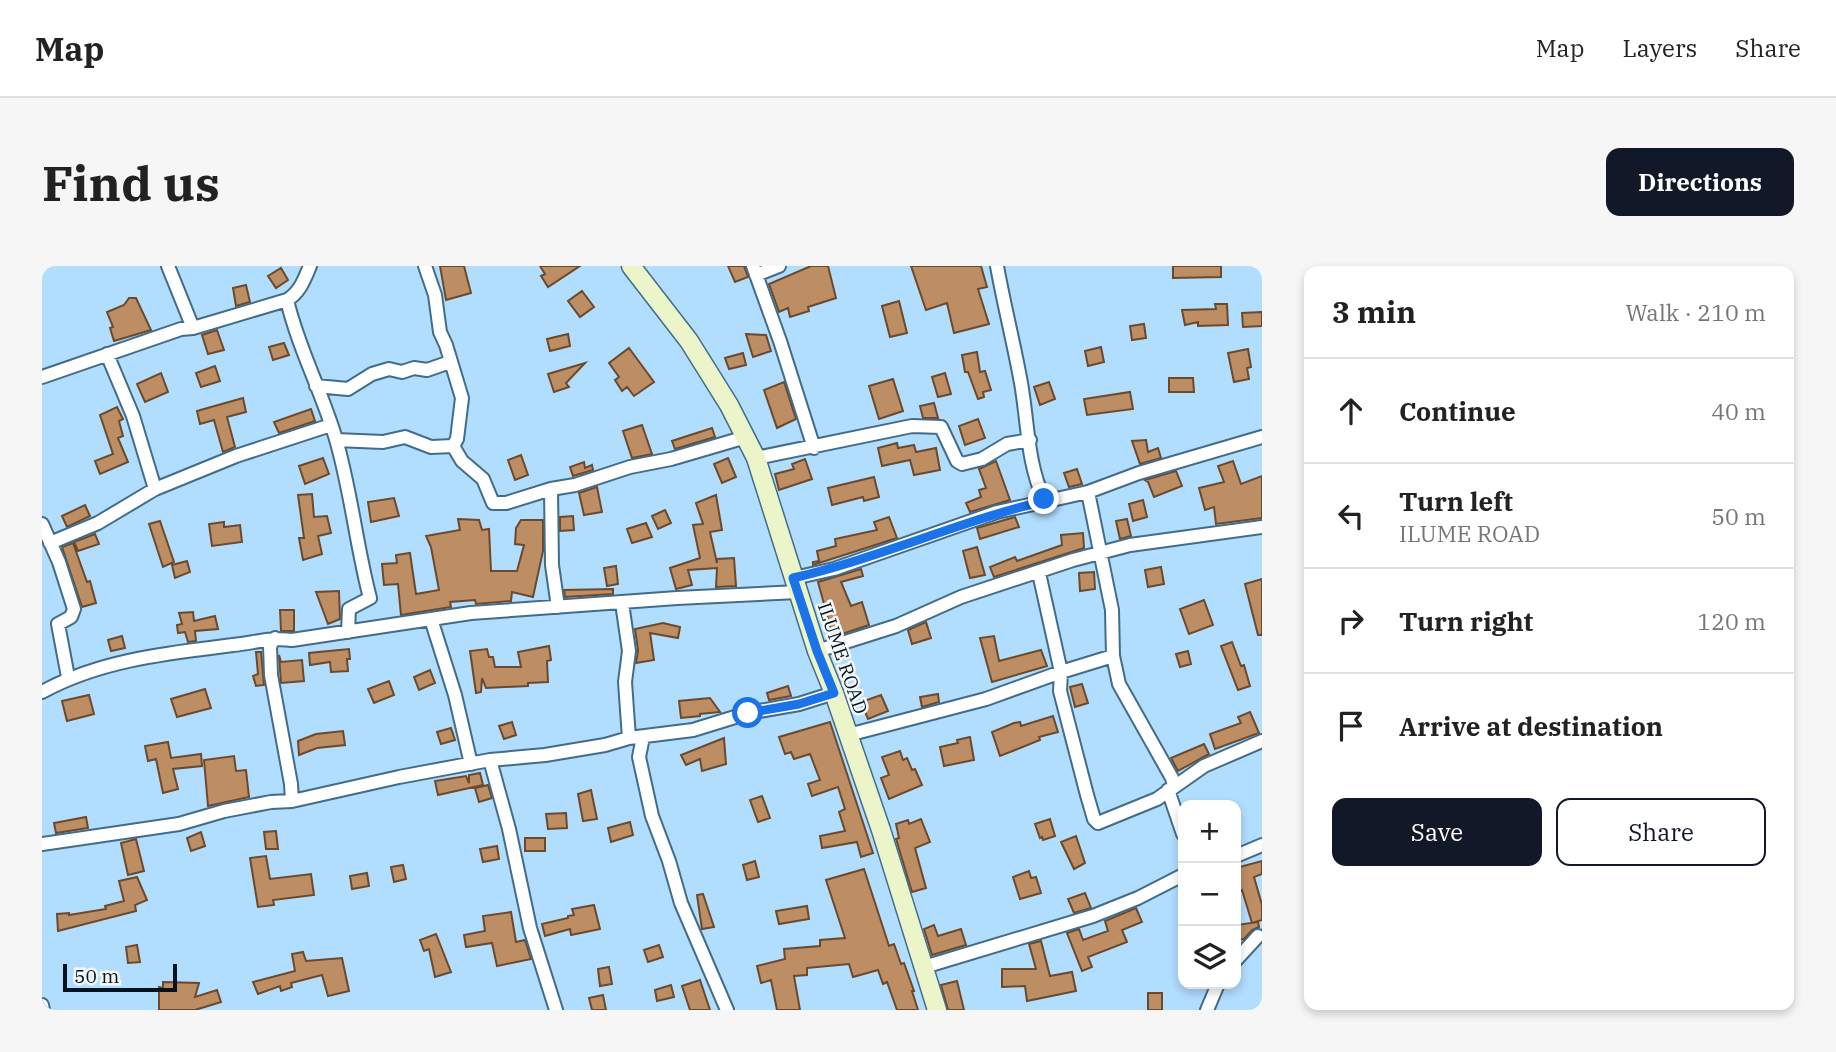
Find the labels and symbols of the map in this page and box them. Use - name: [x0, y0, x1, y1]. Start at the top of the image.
- route end: [1028, 483, 1059, 514]
- street label: ILUME ROAD: [813, 599, 873, 717]
- route start: [732, 697, 763, 728]
- scale bar: [63, 961, 177, 993]

